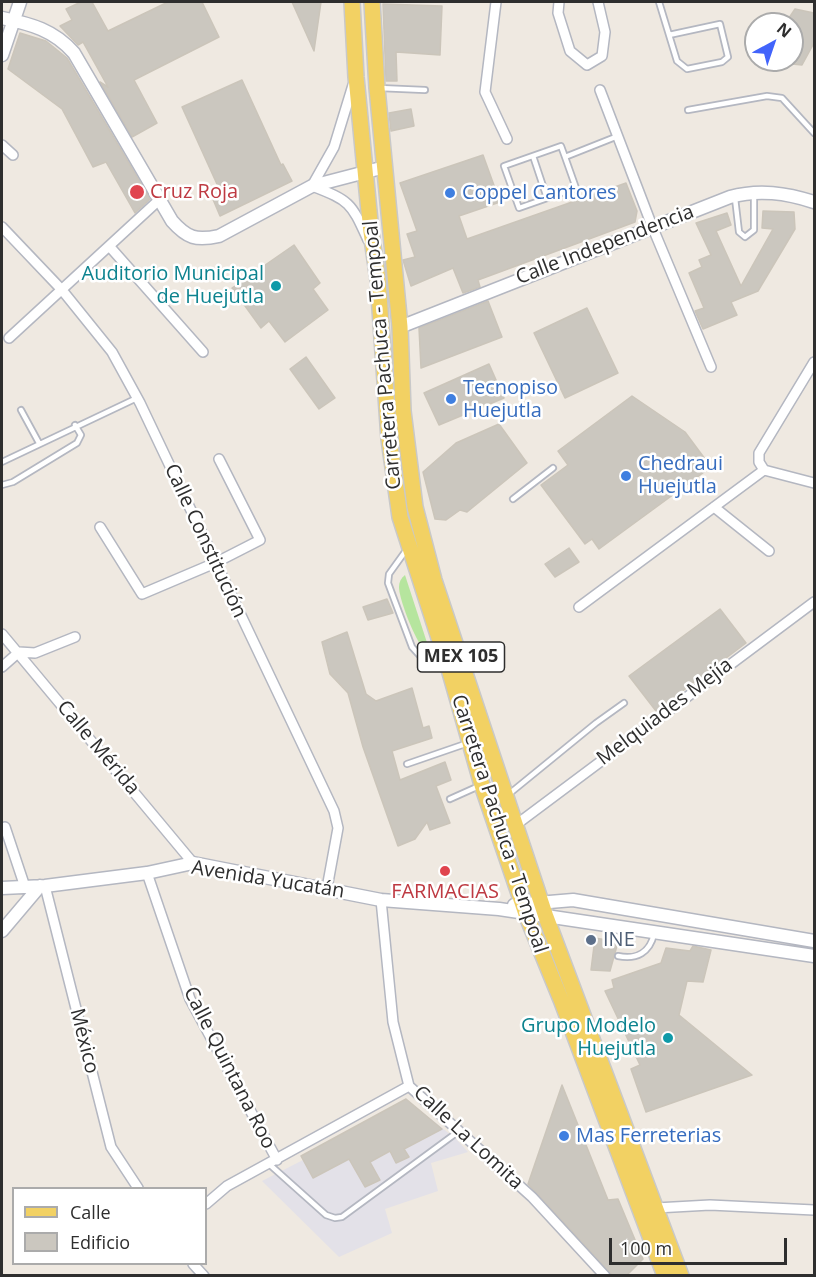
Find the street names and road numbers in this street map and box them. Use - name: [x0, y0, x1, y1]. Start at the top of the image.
- street label: Calle Independencia: [513, 200, 697, 290]
- street label: Carretera Pachuca - Tempoal: [359, 219, 407, 491]
- street label: Calle Constitución: [159, 460, 251, 622]
- road number: MEX 105: [418, 642, 504, 672]
- street label: Melquiades Mejía: [592, 653, 738, 771]
- street label: Carretera Pachuca - Tempoal: [446, 692, 552, 956]
- street label: Calle Mérida: [52, 696, 144, 800]
- street label: Avenida Yucatán: [190, 856, 346, 904]
- street label: Calle Quintana Roo: [178, 983, 280, 1153]
- street label: México: [64, 1006, 104, 1076]
- street label: Calle La Lomita: [408, 1081, 528, 1195]

